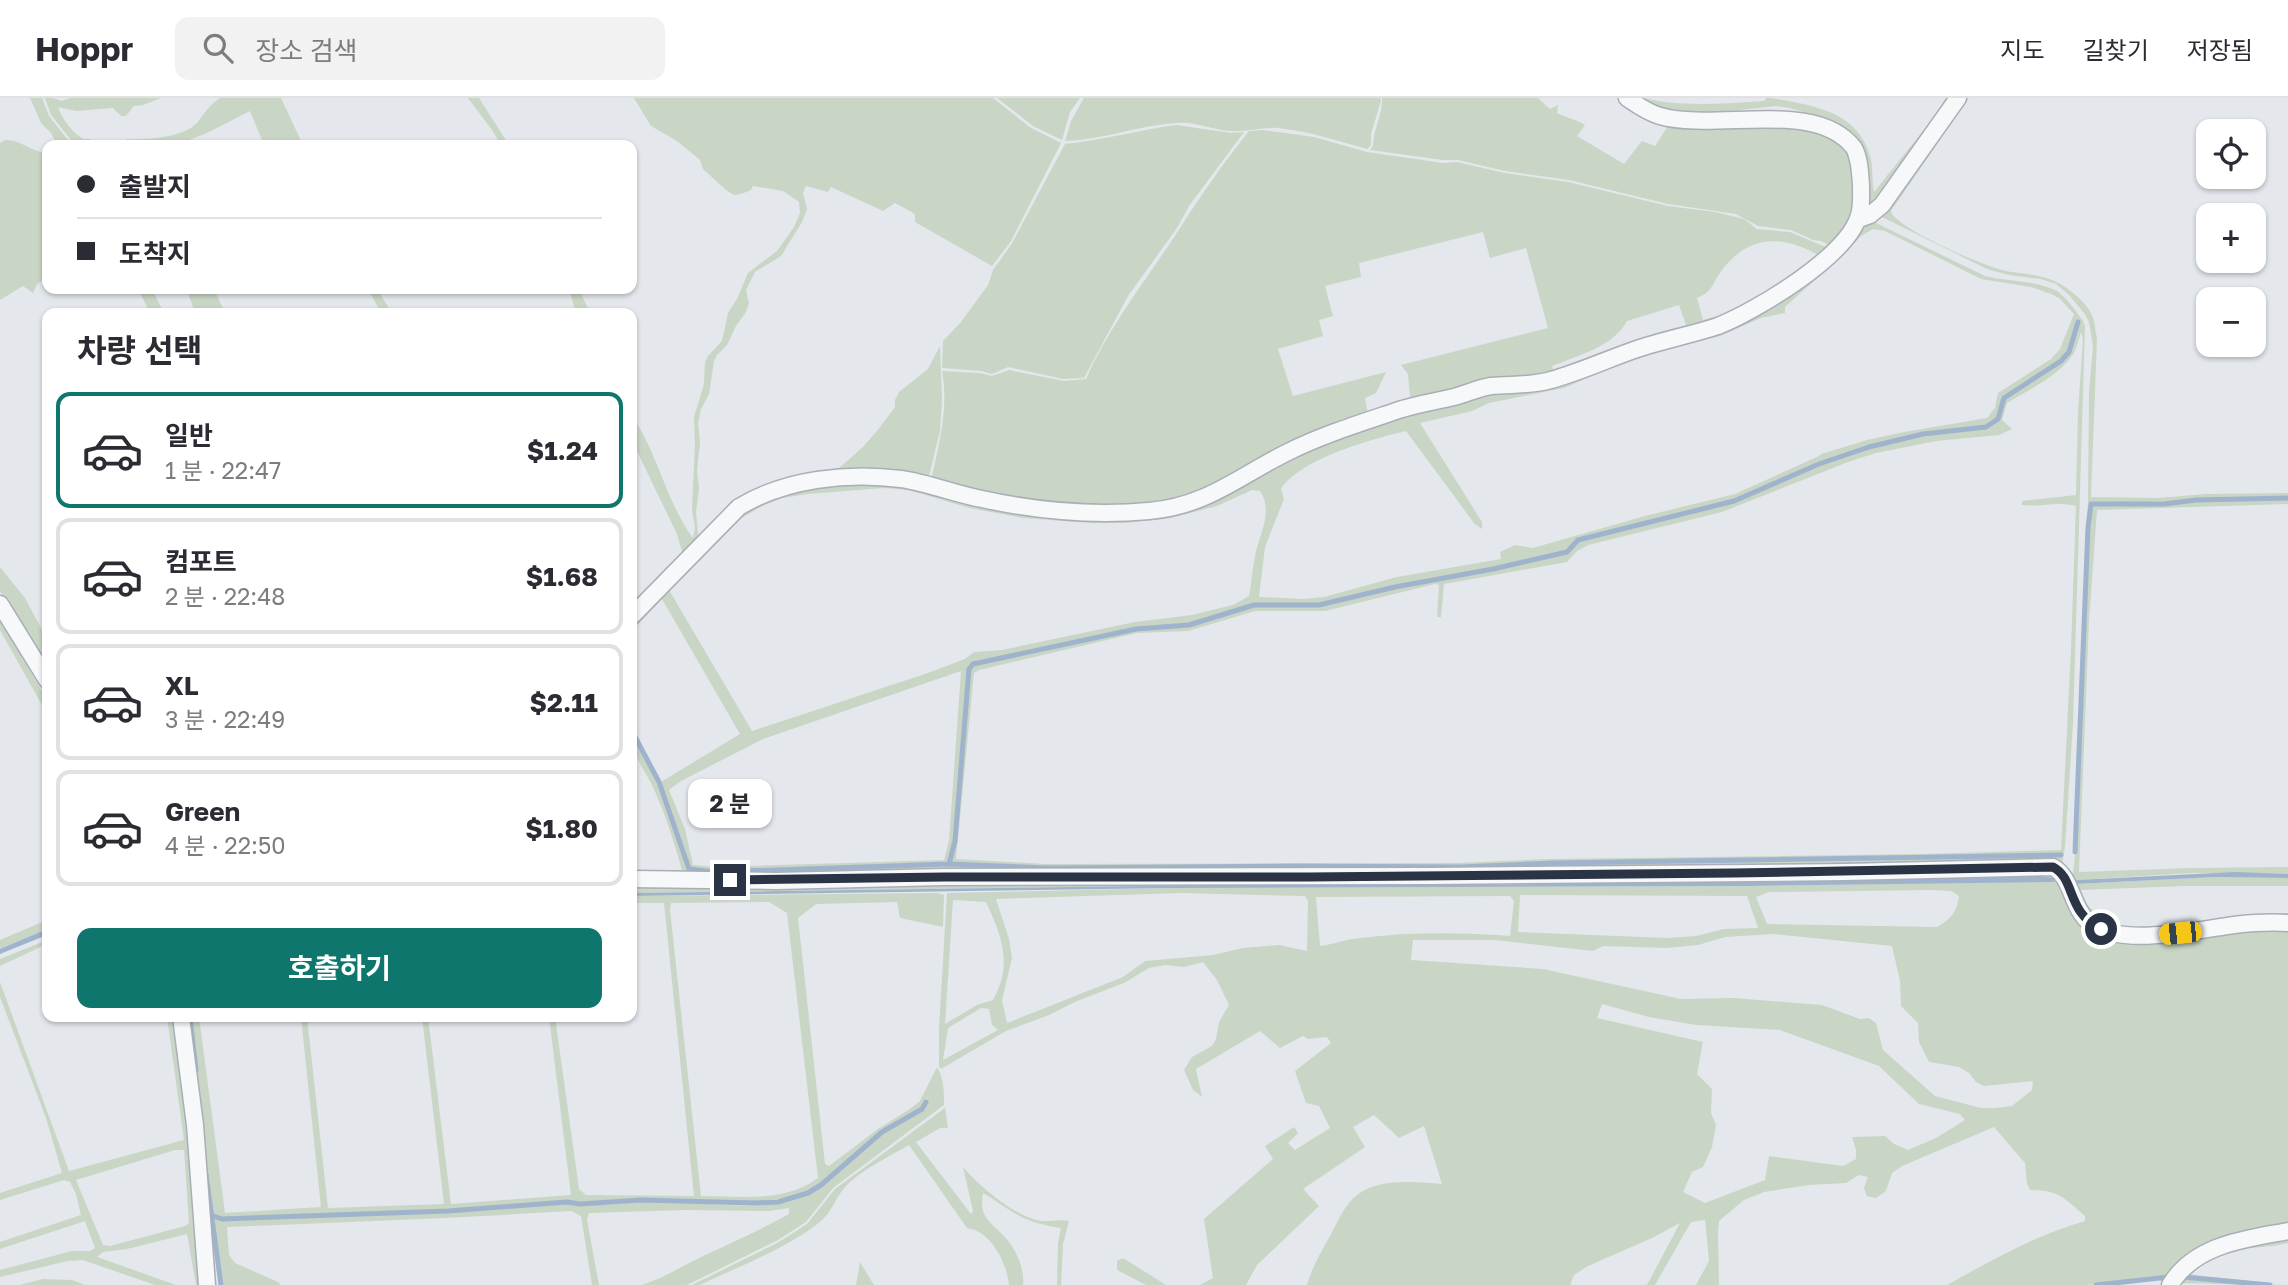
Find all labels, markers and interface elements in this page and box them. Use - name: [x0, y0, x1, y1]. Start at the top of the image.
- search box: [175, 17, 665, 80]
- text: Hoppr: [35, 29, 133, 68]
- icon: search: [199, 29, 237, 67]
- text: 장소 검색: [255, 35, 358, 66]
- text: 지도: [2000, 35, 2045, 64]
- text: 길찾기: [2083, 35, 2149, 64]
- text: 저장됨: [2187, 35, 2253, 64]
- map controls: [2196, 119, 2266, 357]
- button: locate: [2196, 119, 2266, 189]
- text: 출발지: [119, 171, 191, 202]
- button: +: [2196, 203, 2266, 273]
- text: 도착지: [119, 238, 191, 269]
- button: −: [2196, 287, 2266, 357]
- text: 차량 선택: [77, 331, 203, 369]
- icon: car: [81, 419, 144, 482]
- text: 일반: [165, 420, 213, 451]
- text: $1.24: [527, 435, 598, 466]
- text: 1 분 · 22:47: [165, 456, 281, 484]
- icon: car: [81, 545, 144, 608]
- text: 컴포트: [165, 546, 237, 577]
- text: $1.68: [526, 561, 598, 592]
- text: 2 분 · 22:48: [165, 582, 285, 610]
- text: XL: [165, 670, 199, 701]
- icon: car: [81, 671, 144, 734]
- text: $2.11: [530, 687, 598, 718]
- text: 3 분 · 22:49: [165, 705, 285, 733]
- callout: 2 분: [688, 778, 772, 828]
- text: 2 분: [710, 789, 750, 817]
- text: Green: [165, 796, 240, 827]
- icon: car: [81, 797, 144, 860]
- text: $1.80: [525, 813, 598, 844]
- text: 4 분 · 22:50: [165, 831, 286, 859]
- route end: [714, 864, 746, 896]
- route start: [2085, 913, 2117, 945]
- car: [2159, 920, 2202, 946]
- button: 호출하기: [77, 928, 602, 1008]

